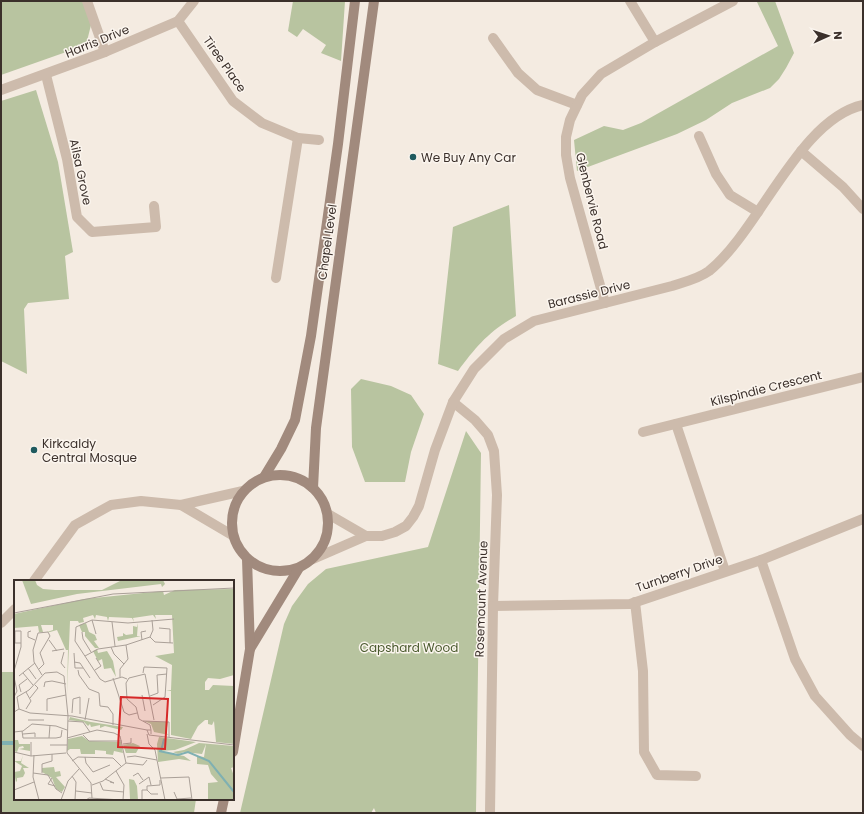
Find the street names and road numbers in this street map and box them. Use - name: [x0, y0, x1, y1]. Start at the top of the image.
- street label: Harris Drive: [62, 20, 132, 62]
- street label: Tiree Place: [199, 33, 251, 95]
- street label: Ailsa Grove: [66, 137, 96, 207]
- street label: Glenbervie Road: [572, 151, 612, 251]
- street label: Chapel Level: [313, 203, 341, 281]
- street label: Barassie Drive: [546, 276, 632, 312]
- street label: Kilspindie Crescent: [709, 366, 823, 410]
- street label: Rosemount Avenue: [470, 540, 492, 658]
- street label: Turnberry Drive: [633, 550, 725, 596]

